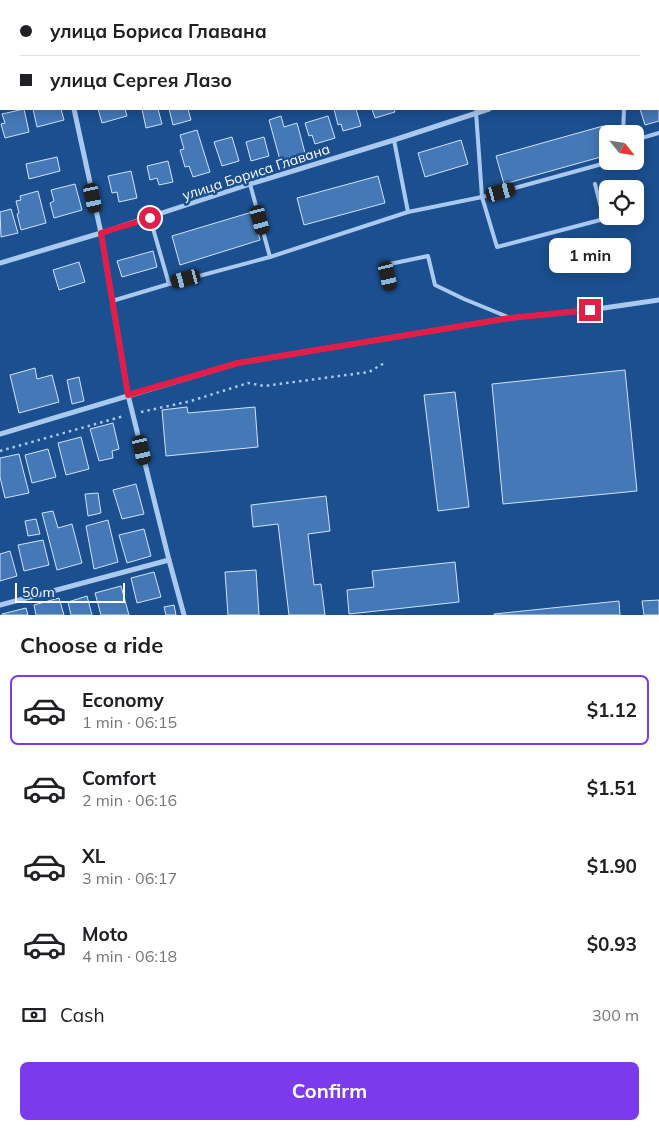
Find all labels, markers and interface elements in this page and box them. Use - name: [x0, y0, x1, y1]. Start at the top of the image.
- text: улица Бориса Главана: [50, 19, 267, 43]
- text: улица Сергея Лазо: [50, 68, 232, 92]
- north arrow: [599, 125, 644, 170]
- map controls: [599, 125, 644, 225]
- street label: улица Бориса Главана: [180, 140, 332, 204]
- button: locate: [599, 180, 644, 225]
- car: [484, 181, 517, 203]
- car: [82, 182, 103, 214]
- car: [248, 204, 271, 236]
- route start: [139, 207, 161, 229]
- callout: 1 min: [549, 238, 631, 272]
- text: 1 min: [569, 245, 611, 265]
- car: [377, 260, 398, 292]
- car: [169, 268, 202, 290]
- route end: [579, 299, 601, 321]
- car: [131, 434, 152, 466]
- scale bar: [15, 580, 125, 603]
- text: 50 m: [22, 583, 55, 601]
- text: Choose a ride: [20, 631, 163, 659]
- icon: car: [22, 688, 67, 733]
- text: Economy: [82, 688, 164, 712]
- text: $1.12: [587, 698, 637, 722]
- text: 1 min · 06:15: [82, 712, 177, 732]
- icon: car: [22, 766, 67, 811]
- text: Comfort: [82, 766, 156, 790]
- text: $1.51: [587, 776, 637, 800]
- text: 2 min · 06:16: [82, 790, 177, 810]
- icon: car: [22, 844, 67, 889]
- text: XL: [82, 844, 105, 868]
- text: $1.90: [587, 854, 637, 878]
- text: 3 min · 06:17: [82, 868, 177, 888]
- icon: car: [22, 922, 67, 967]
- text: Moto: [82, 922, 128, 946]
- text: $0.93: [587, 932, 637, 956]
- text: 4 min · 06:18: [82, 946, 177, 966]
- icon: cash: [20, 1001, 48, 1029]
- text: Cash: [60, 1003, 105, 1027]
- text: 300 m: [592, 1005, 639, 1025]
- button: Confirm: [20, 1062, 639, 1120]

